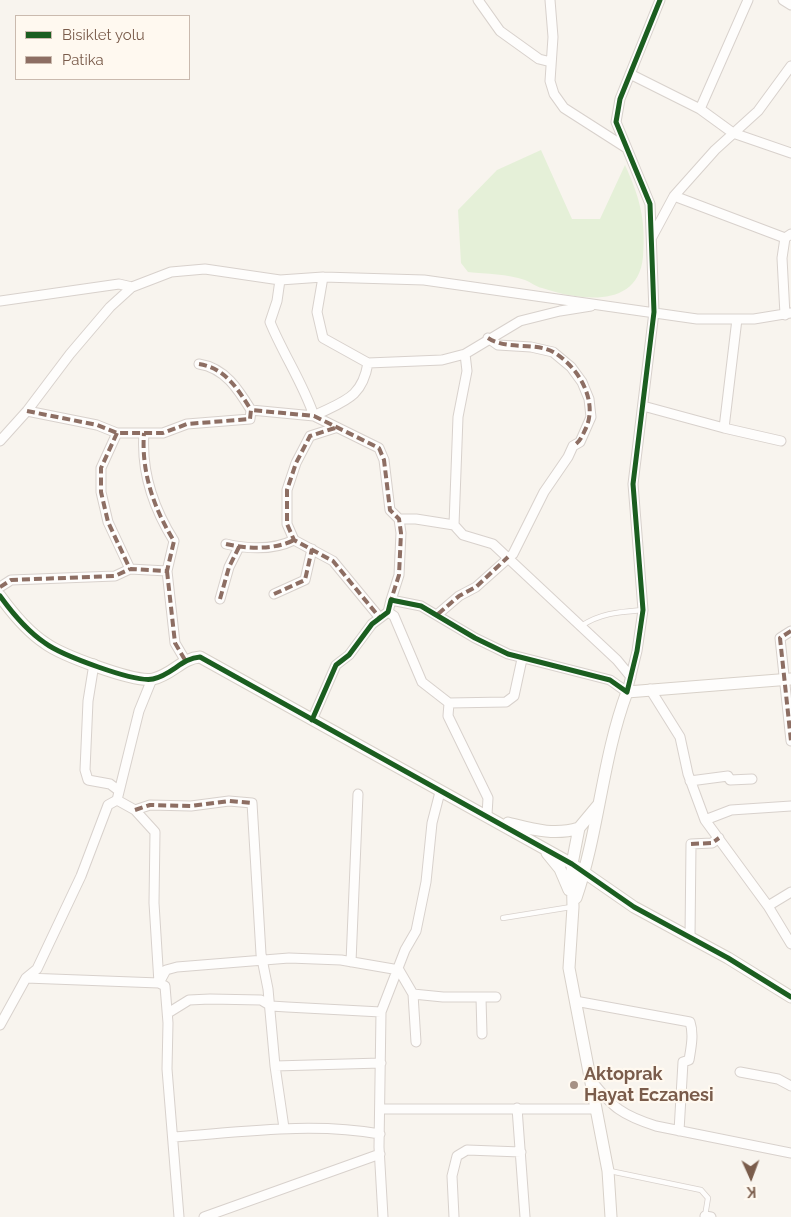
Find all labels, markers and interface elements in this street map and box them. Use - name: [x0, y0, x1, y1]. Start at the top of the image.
- legend: [15, 15, 190, 80]
- text: Bisiklet yolu: [62, 26, 145, 44]
- text: Patika: [62, 51, 104, 69]
- place label: Aktoprak Hayat Eczanesi: [584, 1064, 714, 1106]
- marker: Aktoprak Hayat Eczanesi: [568, 1079, 580, 1091]
- north arrow: [726, 1152, 776, 1202]
- text: K: [747, 1184, 756, 1200]

